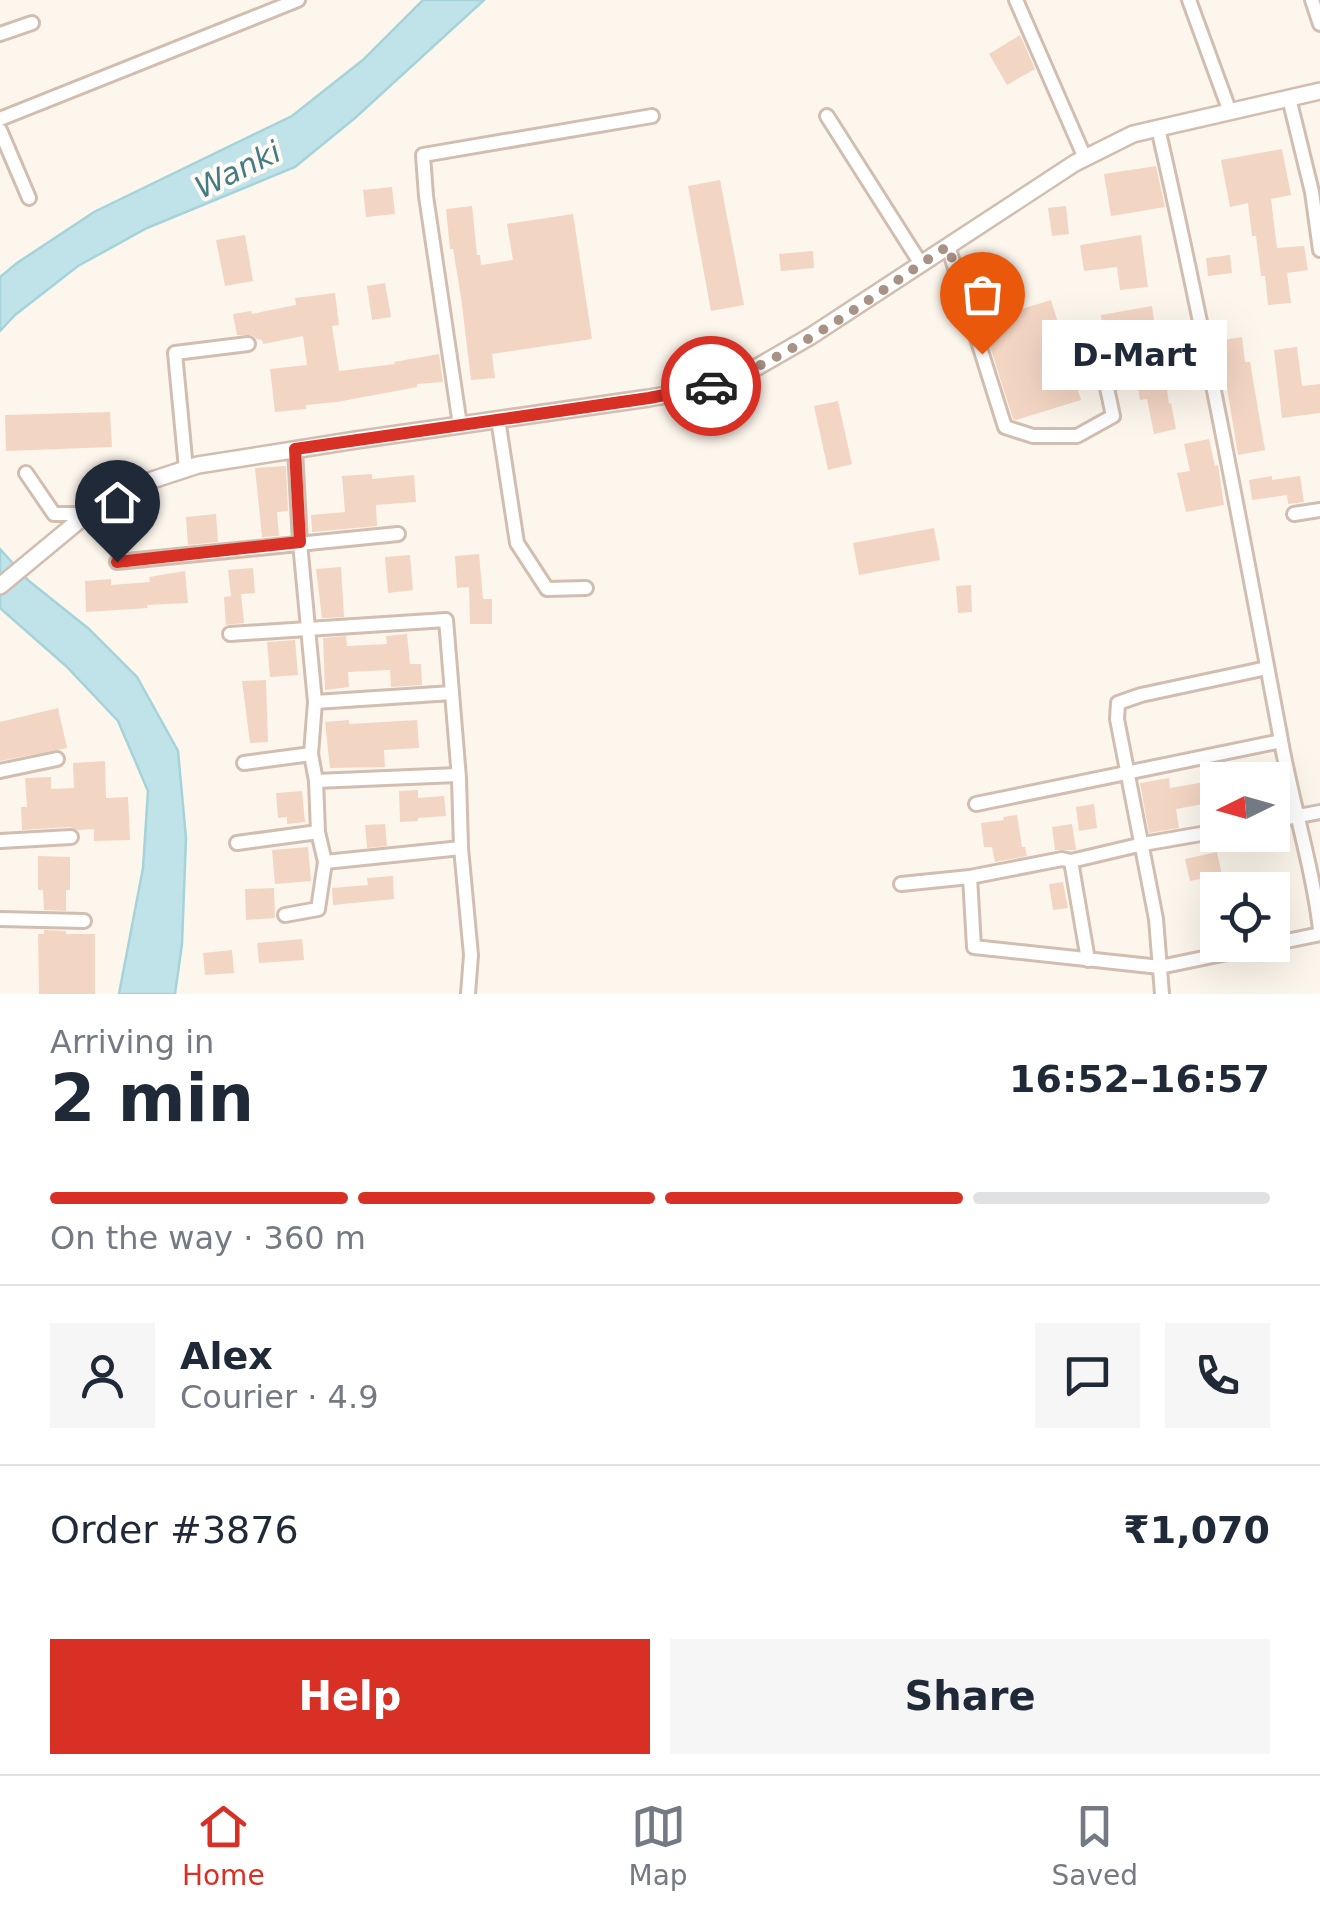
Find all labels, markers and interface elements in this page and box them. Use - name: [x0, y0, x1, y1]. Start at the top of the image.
- water label: Wanki: [189, 134, 287, 205]
- pin: [940, 252, 1025, 355]
- icon: bag: [955, 267, 1010, 322]
- callout: D-Mart: [1042, 319, 1227, 389]
- courier: [661, 336, 761, 436]
- text: D-Mart: [1072, 336, 1197, 374]
- icon: car: [684, 359, 739, 414]
- pin: [75, 460, 160, 563]
- icon: home: [90, 475, 145, 530]
- north arrow: [1200, 762, 1290, 852]
- map controls: [1200, 762, 1290, 962]
- button: locate: [1200, 872, 1290, 962]
- text: Arriving in: [50, 1023, 214, 1061]
- text: 16:52–16:57: [1009, 1057, 1270, 1101]
- text: 2 min: [50, 1061, 254, 1136]
- text: On the way · 360 m: [50, 1219, 366, 1257]
- button: person: [50, 1323, 155, 1428]
- button: chat: [1035, 1323, 1140, 1428]
- button: phone: [1165, 1323, 1270, 1428]
- text: Alex: [180, 1334, 273, 1378]
- text: Courier · 4.9: [180, 1378, 379, 1416]
- text: Order #3876: [50, 1508, 299, 1552]
- text: ₹1,070: [1123, 1508, 1270, 1552]
- button: Help: [50, 1639, 650, 1754]
- button: Share: [670, 1639, 1270, 1754]
- tab: Home: [182, 1799, 265, 1892]
- tab: Map: [629, 1799, 688, 1892]
- tab: Saved: [1052, 1799, 1138, 1892]

